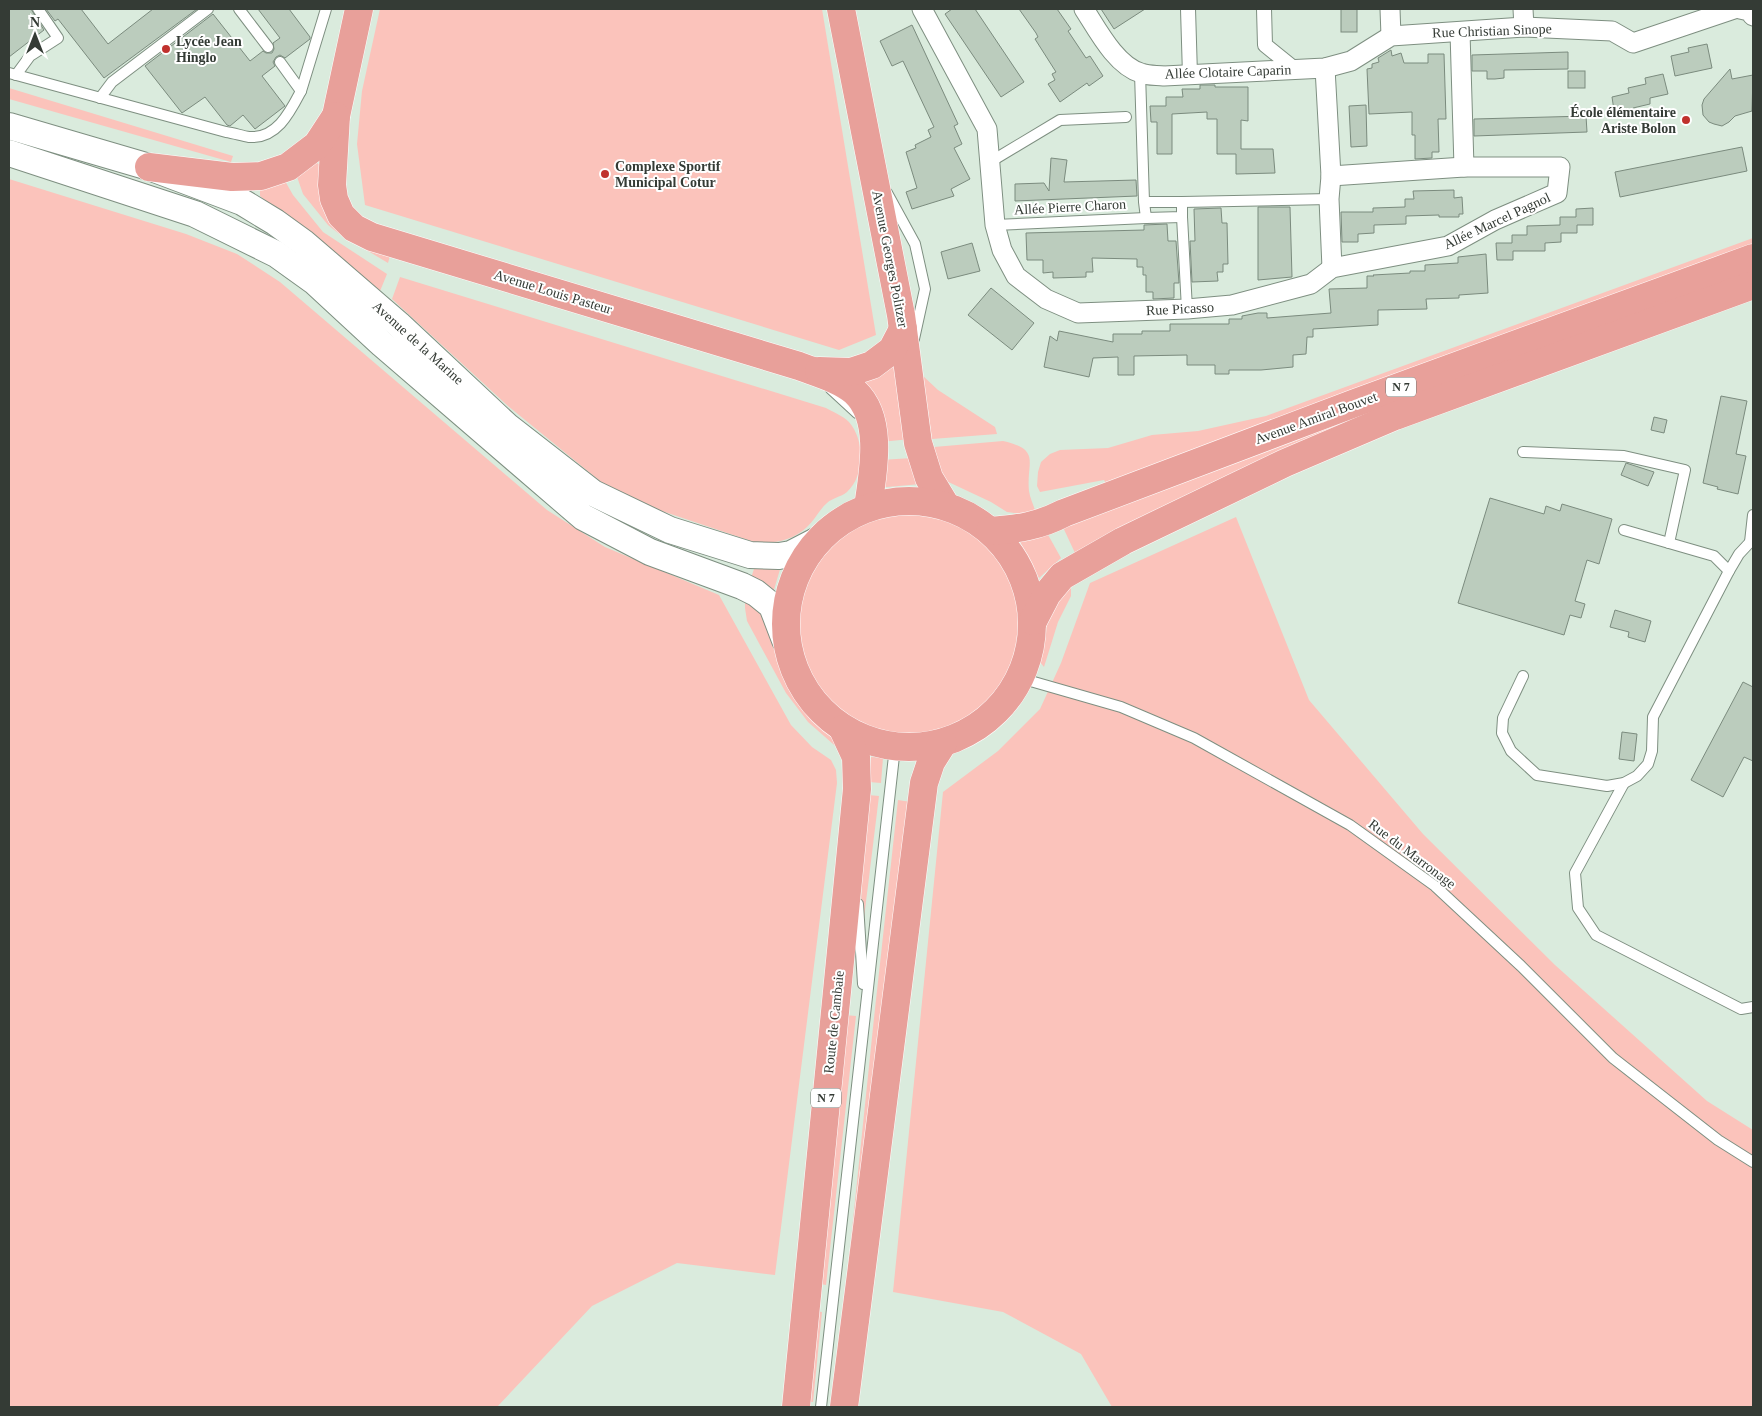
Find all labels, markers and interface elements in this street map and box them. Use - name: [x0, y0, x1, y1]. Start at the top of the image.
- north arrow: [10, 10, 60, 60]
- text: N: [30, 15, 40, 30]
- street label: Rue Christian Sinope: [1432, 21, 1552, 41]
- place label: Lycée Jean Hinglo: [176, 34, 242, 65]
- marker: Lycée Jean Hinglo: [160, 43, 172, 55]
- street label: Allée Clotaire Caparin: [1164, 62, 1292, 82]
- place label: École élémentaire Ariste Bolon: [1570, 104, 1676, 136]
- marker: École élémentaire Ariste Bolon: [1680, 114, 1692, 126]
- place label: Complexe Sportif Municipal Cotur: [615, 159, 721, 190]
- marker: Complexe Sportif Municipal Cotur: [599, 168, 611, 180]
- street label: Avenue Georges Politzer: [869, 189, 911, 329]
- street label: Allée Marcel Pagnol: [1441, 190, 1553, 252]
- street label: Allée Pierre Charon: [1014, 197, 1126, 217]
- street label: Avenue Louis Pasteur: [492, 267, 614, 317]
- street label: Avenue de la Marine: [370, 298, 466, 388]
- street label: Rue Picasso: [1146, 300, 1214, 318]
- road number: N 7: [1386, 378, 1416, 397]
- street label: Avenue Amiral Bouvet: [1253, 389, 1379, 447]
- street label: Rue du Marronage: [1366, 816, 1458, 892]
- street label: Route de Cambaie: [821, 970, 847, 1074]
- road number: N 7: [811, 1088, 841, 1108]

